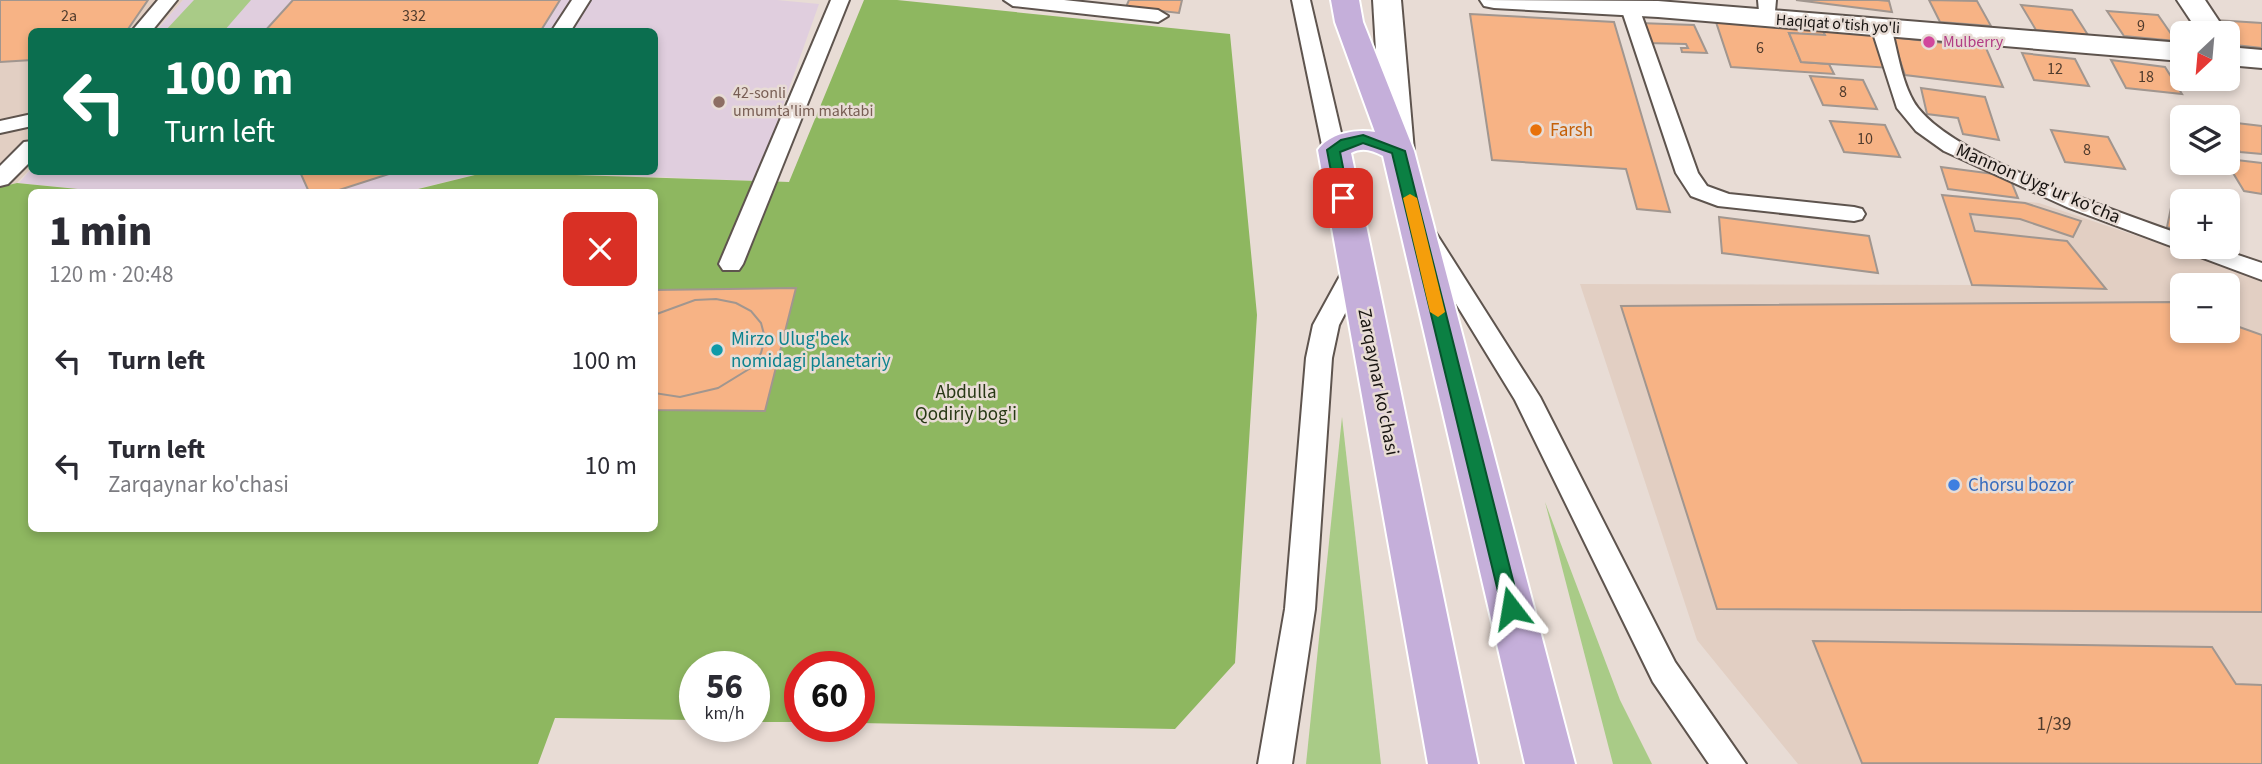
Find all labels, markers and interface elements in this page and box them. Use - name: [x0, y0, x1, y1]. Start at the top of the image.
- house number: 2a: [61, 5, 77, 27]
- house number: 332: [402, 5, 426, 27]
- street label: Haqiqat o'tish yo'li: [1775, 9, 1901, 39]
- house number: 9: [2137, 15, 2145, 37]
- north arrow: [2170, 21, 2240, 91]
- map controls: [2170, 21, 2240, 343]
- place label: Mulberry: [1943, 31, 2004, 53]
- marker: Mulberry: [1921, 34, 1937, 50]
- house number: 6: [1756, 37, 1764, 59]
- text: 100 m: [164, 44, 293, 114]
- icon: left: [49, 56, 140, 147]
- house number: 12: [2047, 58, 2063, 80]
- house number: 18: [2138, 66, 2154, 88]
- house number: 8: [1839, 81, 1847, 103]
- place label: 42-sonli umumta'lim maktabi: [733, 82, 873, 122]
- marker: 42-sonli umumta'lim maktabi: [711, 94, 727, 110]
- button: layers: [2170, 105, 2240, 175]
- text: Turn left: [164, 109, 275, 155]
- place label: Farsh: [1550, 117, 1593, 144]
- marker: Farsh: [1528, 122, 1544, 138]
- house number: 10: [1857, 128, 1873, 150]
- street label: Mannon Uyg'ur ko'cha: [1952, 137, 2124, 231]
- house number: 8: [2083, 139, 2091, 161]
- pin: [1313, 168, 1373, 228]
- icon: arrive: [1324, 179, 1362, 217]
- button: +: [2170, 189, 2240, 259]
- text: 1 min: [49, 202, 152, 262]
- button: close: [563, 212, 637, 286]
- text: 120 m · 20:48: [49, 258, 173, 291]
- button: −: [2170, 273, 2240, 343]
- street label: Zarqaynar ko'chasi: [1350, 306, 1406, 458]
- place label: Mirzo Ulug'bek nomidagi planetariy: [731, 326, 891, 375]
- icon: left: [49, 342, 87, 380]
- text: Turn left: [108, 342, 205, 379]
- text: 100 m: [571, 342, 637, 379]
- marker: Mirzo Ulug'bek nomidagi planetariy: [709, 342, 725, 358]
- park label: Abdulla Qodiriy bog'i: [915, 379, 1017, 428]
- text: Turn left: [108, 431, 205, 468]
- icon: left: [49, 447, 87, 485]
- text: 10 m: [584, 447, 637, 484]
- text: Zarqaynar ko'chasi: [108, 468, 289, 501]
- place label: Chorsu bozor: [1968, 472, 2074, 499]
- marker: Chorsu bozor: [1946, 477, 1962, 493]
- position arrow: [1474, 571, 1548, 645]
- speed limit sign: 60: [784, 651, 875, 742]
- text: 56: [706, 662, 743, 712]
- text: km/h: [705, 701, 744, 726]
- house number: 1/39: [2037, 711, 2071, 738]

